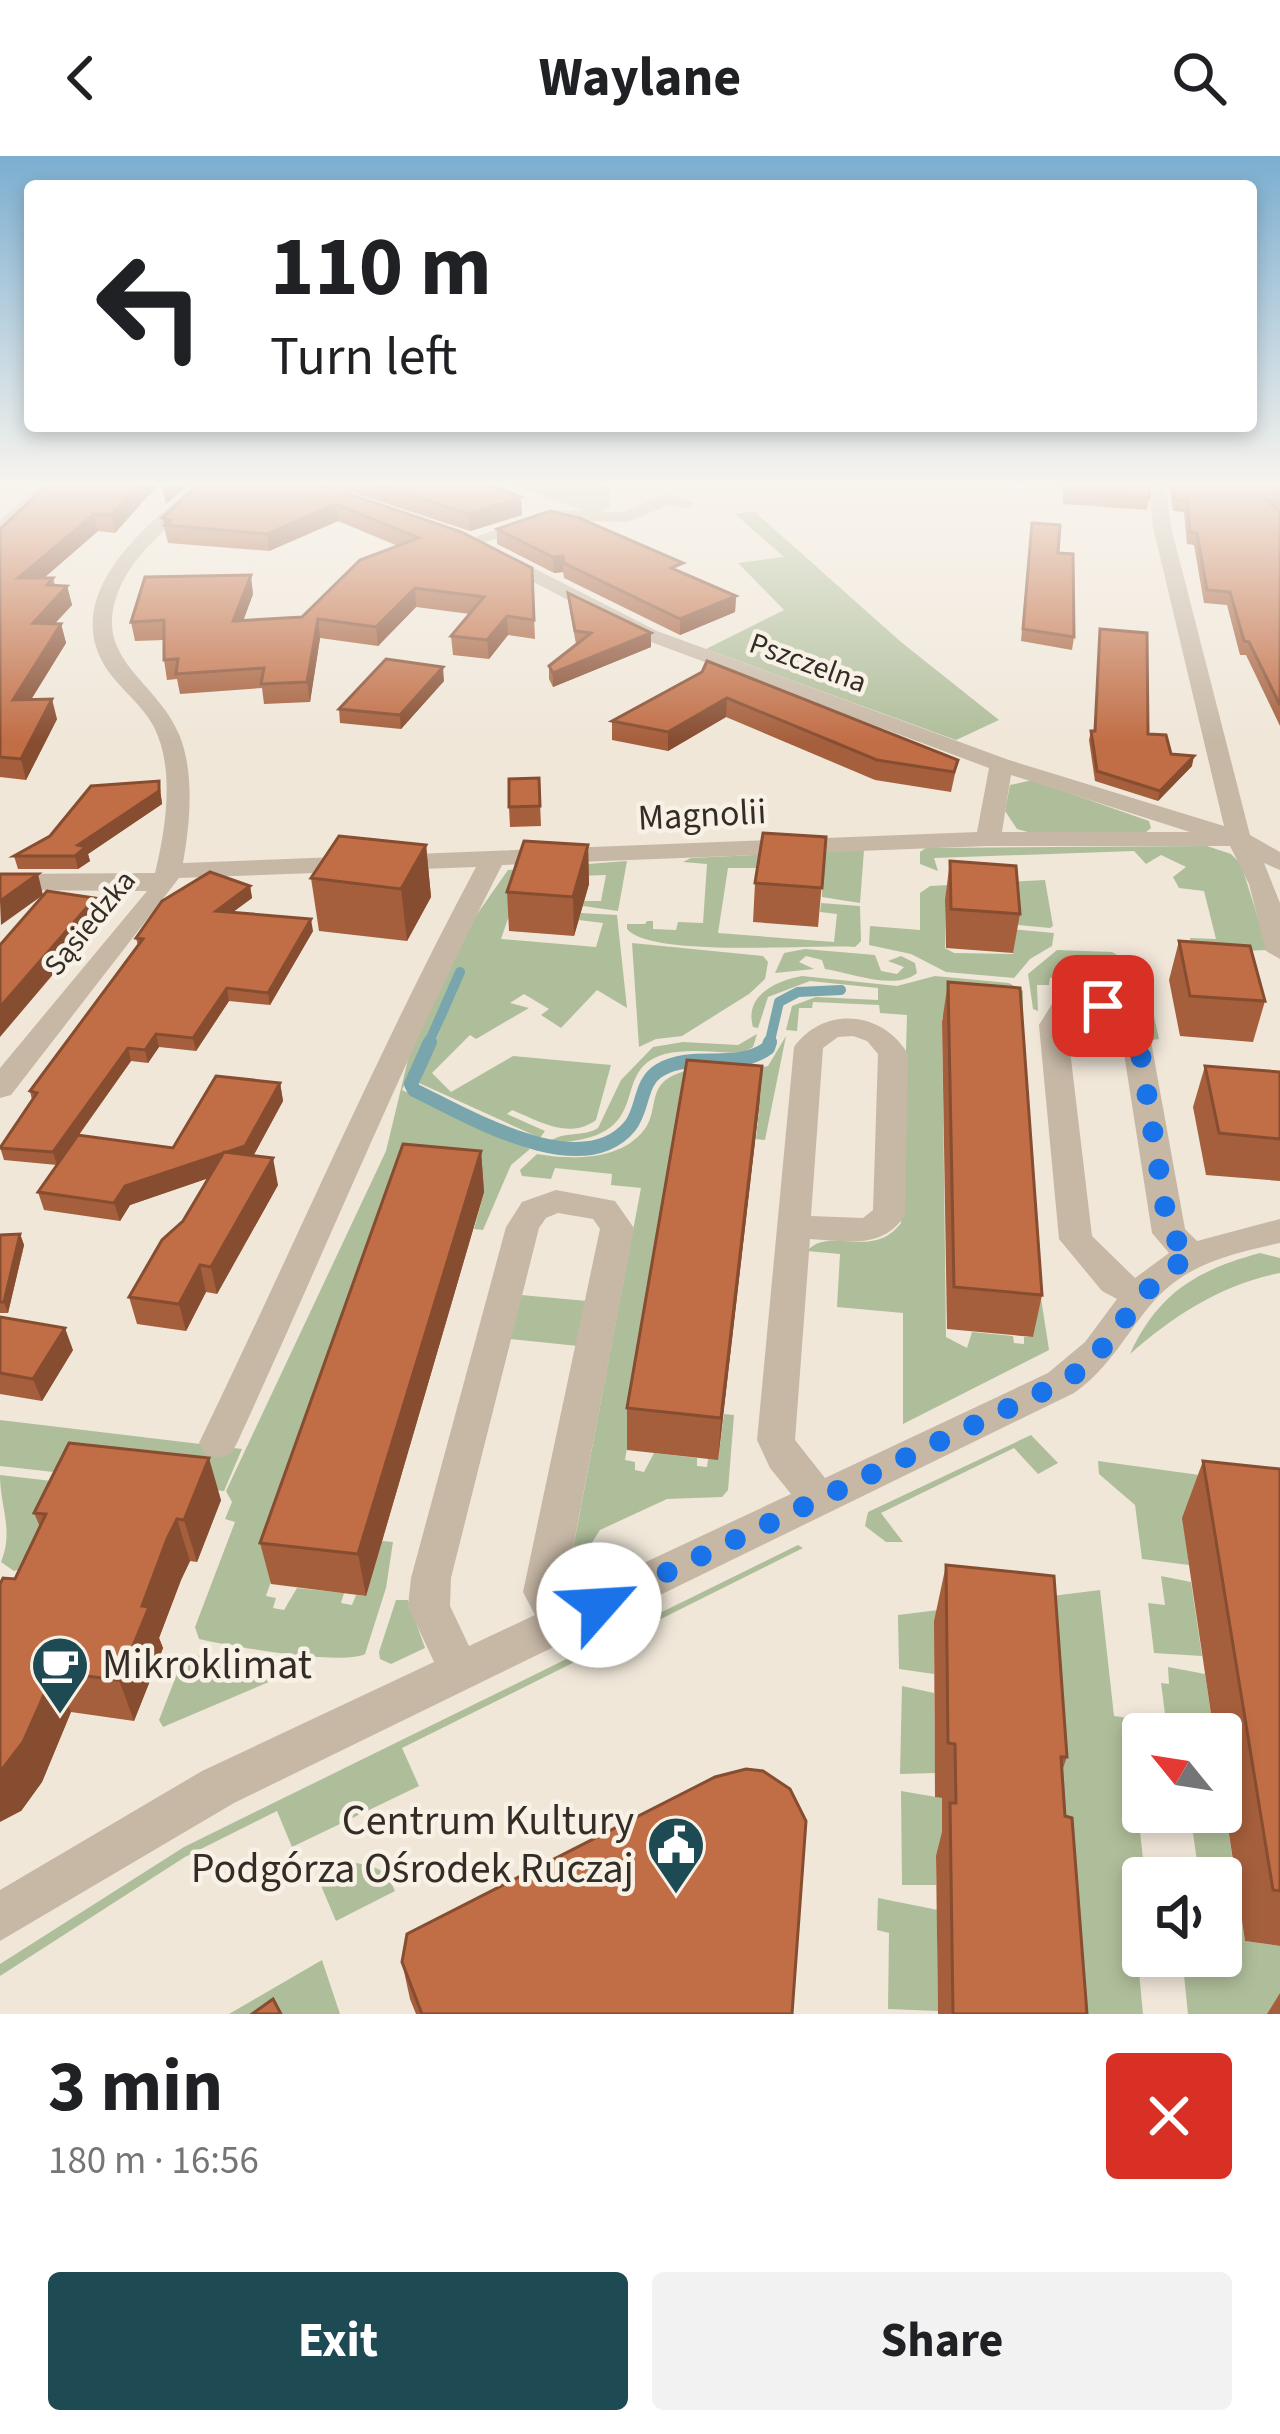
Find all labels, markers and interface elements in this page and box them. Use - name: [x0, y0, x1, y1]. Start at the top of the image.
- text: Waylane: [539, 40, 741, 117]
- icon: back: [48, 45, 114, 111]
- icon: search: [1166, 45, 1232, 111]
- text: 110 m: [270, 208, 492, 328]
- icon: left: [72, 228, 228, 384]
- text: Turn left: [270, 319, 457, 396]
- street label: Pszczelna: [743, 622, 873, 704]
- street label: Magnolii: [636, 786, 768, 844]
- street label: Sąsiedzka: [34, 861, 146, 985]
- pin: [1052, 955, 1154, 1057]
- icon: arrive: [1070, 973, 1136, 1039]
- position arrow: [536, 1542, 662, 1668]
- cafe icon: Mikroklimat: [29, 1634, 91, 1716]
- place label: Mikroklimat: [102, 1635, 312, 1695]
- north arrow: [1122, 1713, 1242, 1833]
- map controls: [1122, 1713, 1242, 1977]
- place label: Centrum Kultury Podgórza Ośrodek Ruczaj: [191, 1791, 634, 1899]
- public building icon: Centrum Kultury Podgórza Ośrodek Ruczaj: [645, 1814, 707, 1896]
- button: sound: [1122, 1857, 1242, 1977]
- text: 3 min: [48, 2036, 223, 2139]
- button: close: [1106, 2053, 1232, 2179]
- text: 180 m · 16:56: [48, 2133, 259, 2189]
- button: Exit: [48, 2272, 628, 2410]
- button: Share: [652, 2272, 1232, 2410]

